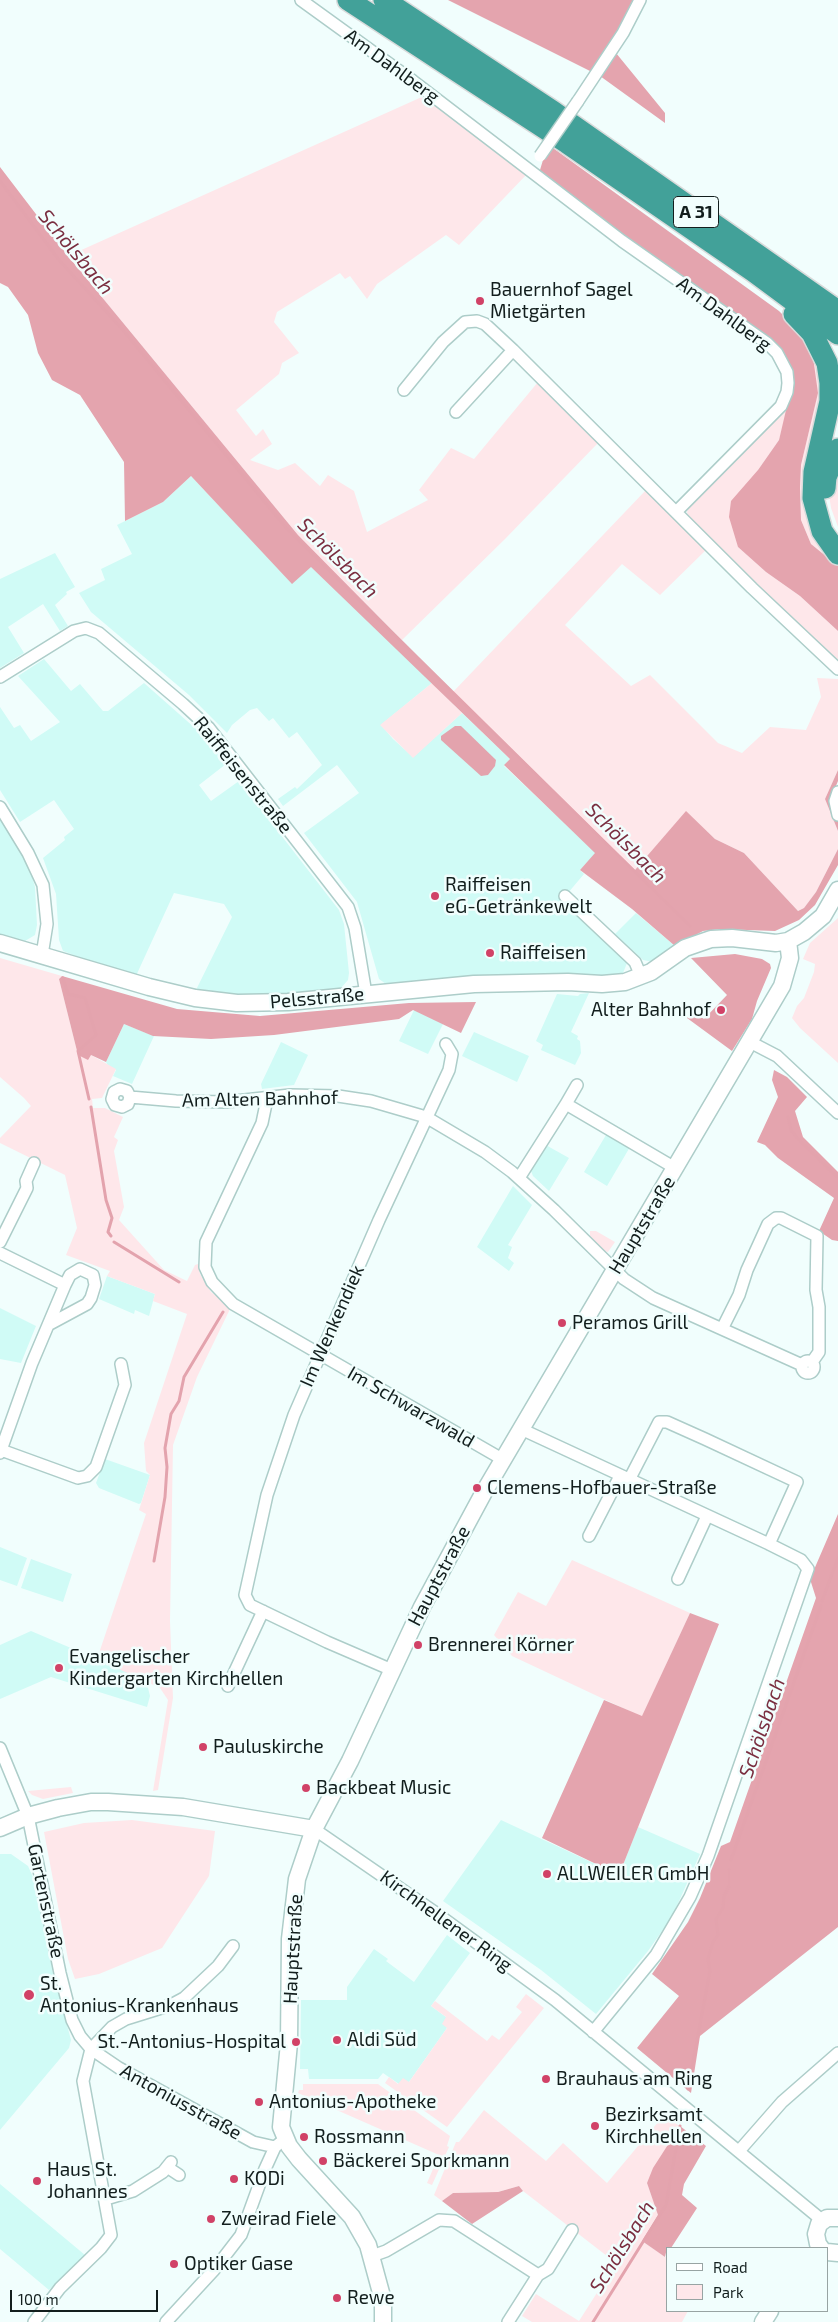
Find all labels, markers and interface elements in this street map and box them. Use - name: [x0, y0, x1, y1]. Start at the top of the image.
- street label: Am Dahlberg: [340, 24, 444, 108]
- road number: A 31: [674, 196, 718, 228]
- water label: Schölsbach: [33, 205, 119, 299]
- street label: Am Dahlberg: [672, 272, 776, 356]
- place label: Bauernhof Sagel Mietgärten: [490, 279, 633, 323]
- marker: Bauernhof Sagel Mietgärten: [474, 295, 486, 307]
- water label: Schölsbach: [293, 513, 383, 603]
- street label: Raiffeisenstraße: [189, 712, 297, 838]
- water label: Schölsbach: [581, 798, 671, 888]
- place label: Raiffeisen eG-Getränkewelt: [445, 874, 592, 918]
- marker: Raiffeisen eG-Getränkewelt: [429, 890, 441, 902]
- place label: Raiffeisen: [500, 942, 586, 964]
- marker: Raiffeisen: [484, 947, 496, 959]
- street label: Pelsstraße: [269, 983, 365, 1013]
- place label: Alter Bahnhof: [591, 999, 711, 1021]
- marker: Alter Bahnhof: [715, 1004, 727, 1016]
- street label: Am Alten Bahnhof: [182, 1086, 338, 1112]
- street label: Hauptstraße: [604, 1172, 680, 1278]
- street label: Im Wenkendiek: [295, 1262, 369, 1390]
- place label: Peramos Grill: [572, 1312, 688, 1334]
- marker: Peramos Grill: [556, 1317, 568, 1329]
- street label: Im Schwarzwald: [343, 1361, 479, 1453]
- place label: Clemens-Hofbauer-Straße: [487, 1477, 717, 1499]
- marker: Clemens-Hofbauer-Straße: [471, 1482, 483, 1494]
- street label: Hauptstraße: [403, 1522, 475, 1630]
- place label: Brennerei Körner: [428, 1634, 574, 1656]
- marker: Brennerei Körner: [412, 1639, 424, 1651]
- place label: Evangelischer Kindergarten Kirchhellen: [69, 1646, 283, 1690]
- marker: Evangelischer Kindergarten Kirchhellen: [53, 1662, 65, 1674]
- water label: Schölsbach: [734, 1675, 790, 1781]
- place label: Pauluskirche: [213, 1736, 324, 1758]
- marker: Pauluskirche: [197, 1741, 209, 1753]
- place label: Backbeat Music: [316, 1777, 451, 1799]
- marker: Backbeat Music: [300, 1782, 312, 1794]
- street label: Gartenstraße: [23, 1842, 69, 1960]
- place label: ALLWEILER GmbH: [557, 1863, 710, 1885]
- street label: Kirchhellener Ring: [376, 1865, 516, 1977]
- marker: ALLWEILER GmbH: [541, 1868, 553, 1880]
- street label: Hauptstraße: [279, 1893, 307, 2005]
- place label: St. Antonius-Krankenhaus: [40, 1973, 239, 2017]
- marker: St. Antonius-Krankenhaus: [22, 1988, 36, 2002]
- place label: Aldi Süd: [347, 2029, 417, 2051]
- place label: St.-Antonius-Hospital: [98, 2031, 286, 2053]
- marker: Aldi Süd: [331, 2034, 343, 2046]
- marker: St.-Antonius-Hospital: [290, 2036, 302, 2048]
- street label: Antoniusstraße: [116, 2059, 246, 2145]
- place label: Brauhaus am Ring: [556, 2068, 712, 2090]
- marker: Brauhaus am Ring: [540, 2073, 552, 2085]
- place label: Antonius-Apotheke: [269, 2091, 436, 2113]
- marker: Antonius-Apotheke: [253, 2096, 265, 2108]
- place label: Bezirksamt Kirchhellen: [605, 2104, 703, 2148]
- marker: Bezirksamt Kirchhellen: [589, 2120, 601, 2132]
- place label: Rossmann: [314, 2126, 405, 2148]
- marker: Rossmann: [298, 2131, 310, 2143]
- place label: Bäckerei Sporkmann: [333, 2150, 510, 2172]
- marker: Bäckerei Sporkmann: [317, 2155, 329, 2167]
- place label: Haus St. Johannes: [47, 2159, 128, 2203]
- place label: KODi: [244, 2168, 285, 2190]
- marker: KODi: [228, 2173, 240, 2185]
- marker: Haus St. Johannes: [31, 2175, 43, 2187]
- water label: Schölsbach: [584, 2197, 660, 2297]
- place label: Zweirad Fiele: [221, 2208, 336, 2230]
- marker: Zweirad Fiele: [205, 2213, 217, 2225]
- legend: [666, 2247, 828, 2312]
- place label: Optiker Gase: [184, 2253, 293, 2275]
- marker: Optiker Gase: [168, 2258, 180, 2270]
- text: Road: [713, 2258, 748, 2276]
- scale bar: [12, 2280, 160, 2312]
- text: Park: [713, 2283, 744, 2301]
- place label: Rewe: [347, 2287, 395, 2309]
- text: 100 m: [18, 2290, 59, 2308]
- marker: Rewe: [331, 2292, 343, 2304]

